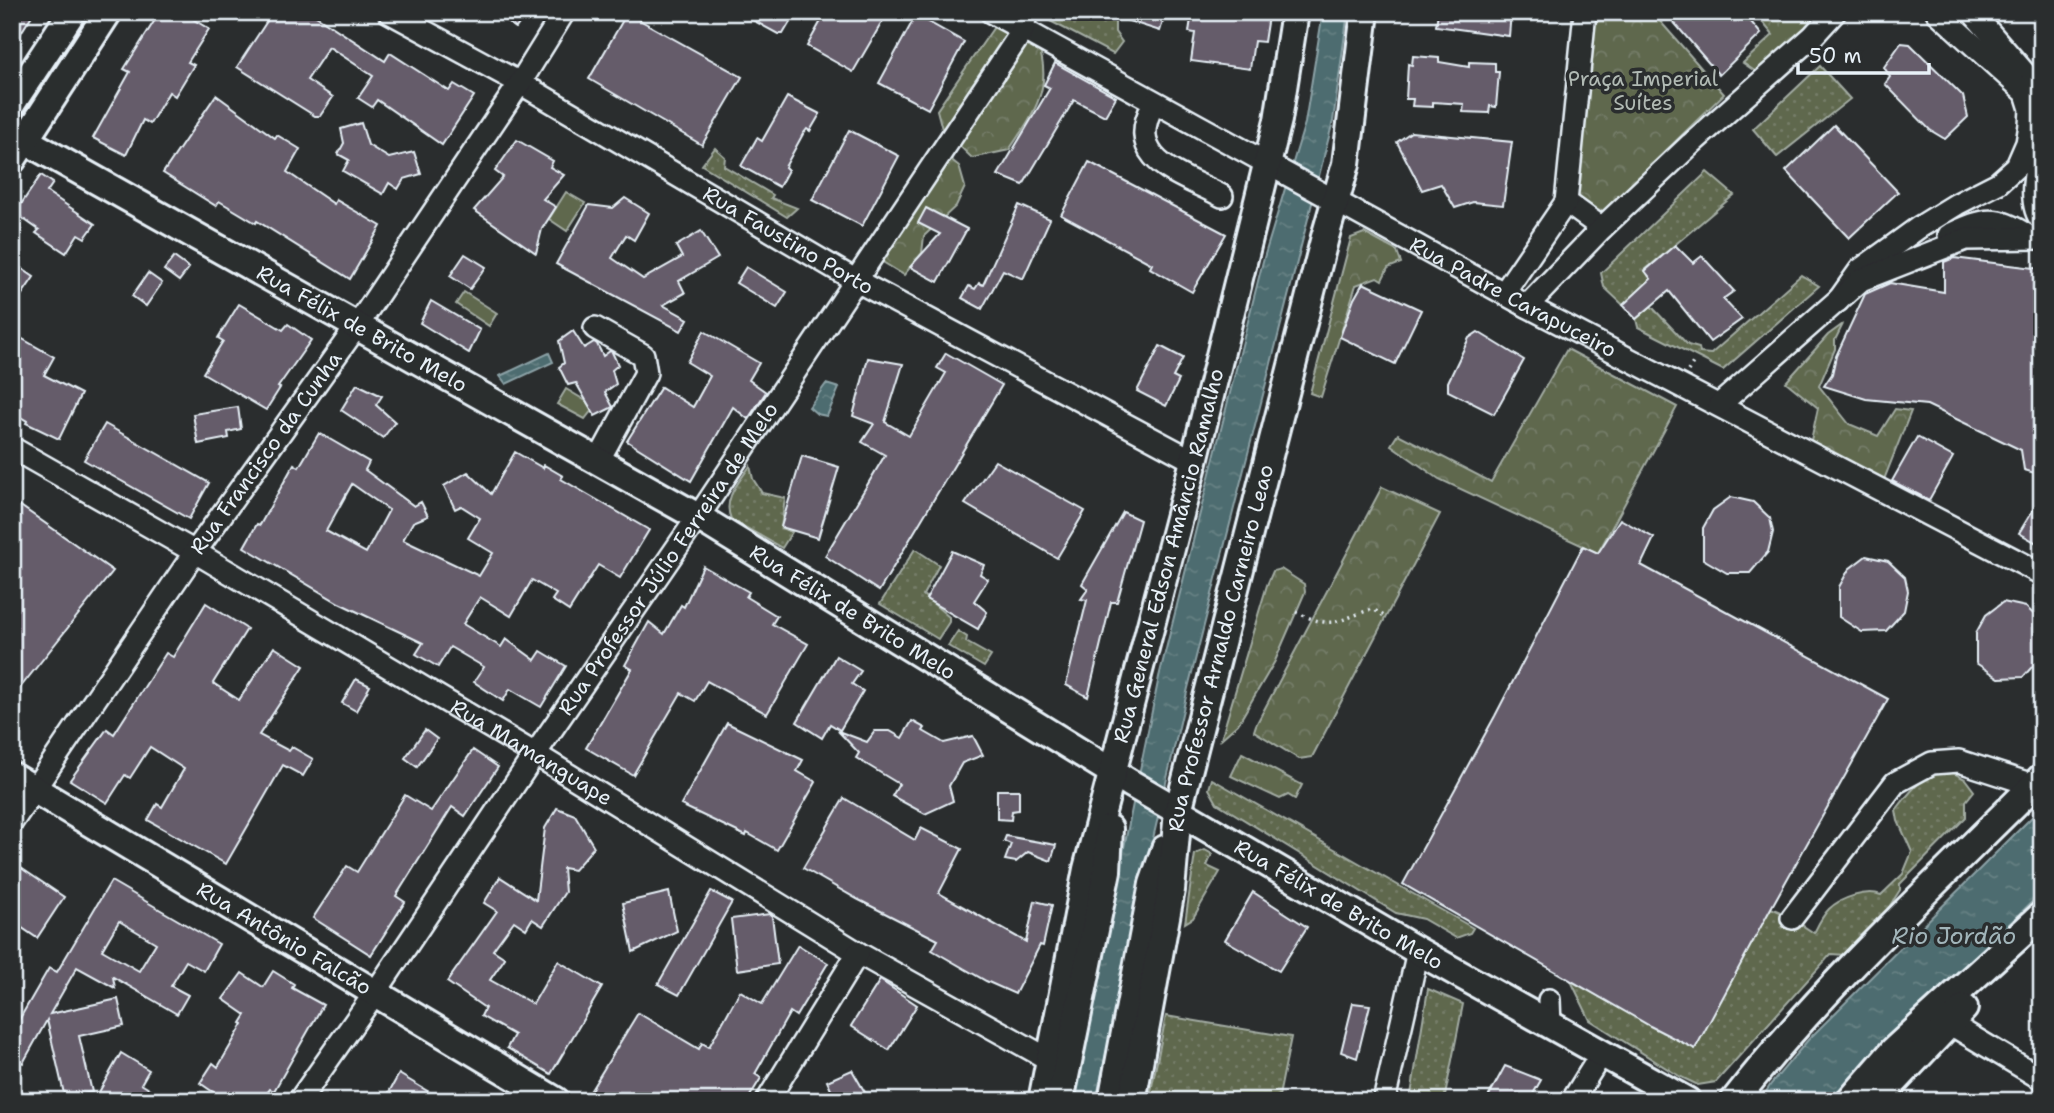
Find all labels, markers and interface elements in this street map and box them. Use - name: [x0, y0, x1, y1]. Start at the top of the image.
- scale bar: [1798, 32, 1930, 76]
- text: 50 m: [1809, 42, 1862, 70]
- park label: Praça Imperial Suítes: [1568, 65, 1719, 117]
- street label: Rua Faustino Porto: [698, 180, 878, 301]
- street label: Rua Padre Carapuceiro: [1405, 230, 1621, 364]
- street label: Rua Félix de Brito Melo: [252, 259, 472, 399]
- street label: Rua Francisco da Cunha: [184, 346, 348, 560]
- street label: Rua General Edson Amâncio Ramalho: [1107, 366, 1230, 746]
- street label: Rua Professor Júlio Ferreira de Melo: [552, 397, 785, 721]
- street label: Rua Professor Arnaldo Carneiro Leao: [1162, 462, 1280, 833]
- street label: Rua Félix de Brito Melo: [744, 538, 961, 686]
- street label: Rua Mamanguape: [445, 693, 618, 812]
- street label: Rua Félix de Brito Melo: [1229, 833, 1448, 976]
- street label: Rua Antônio Falcão: [192, 876, 377, 1002]
- water label: Rio Jordão: [1892, 921, 2016, 951]

